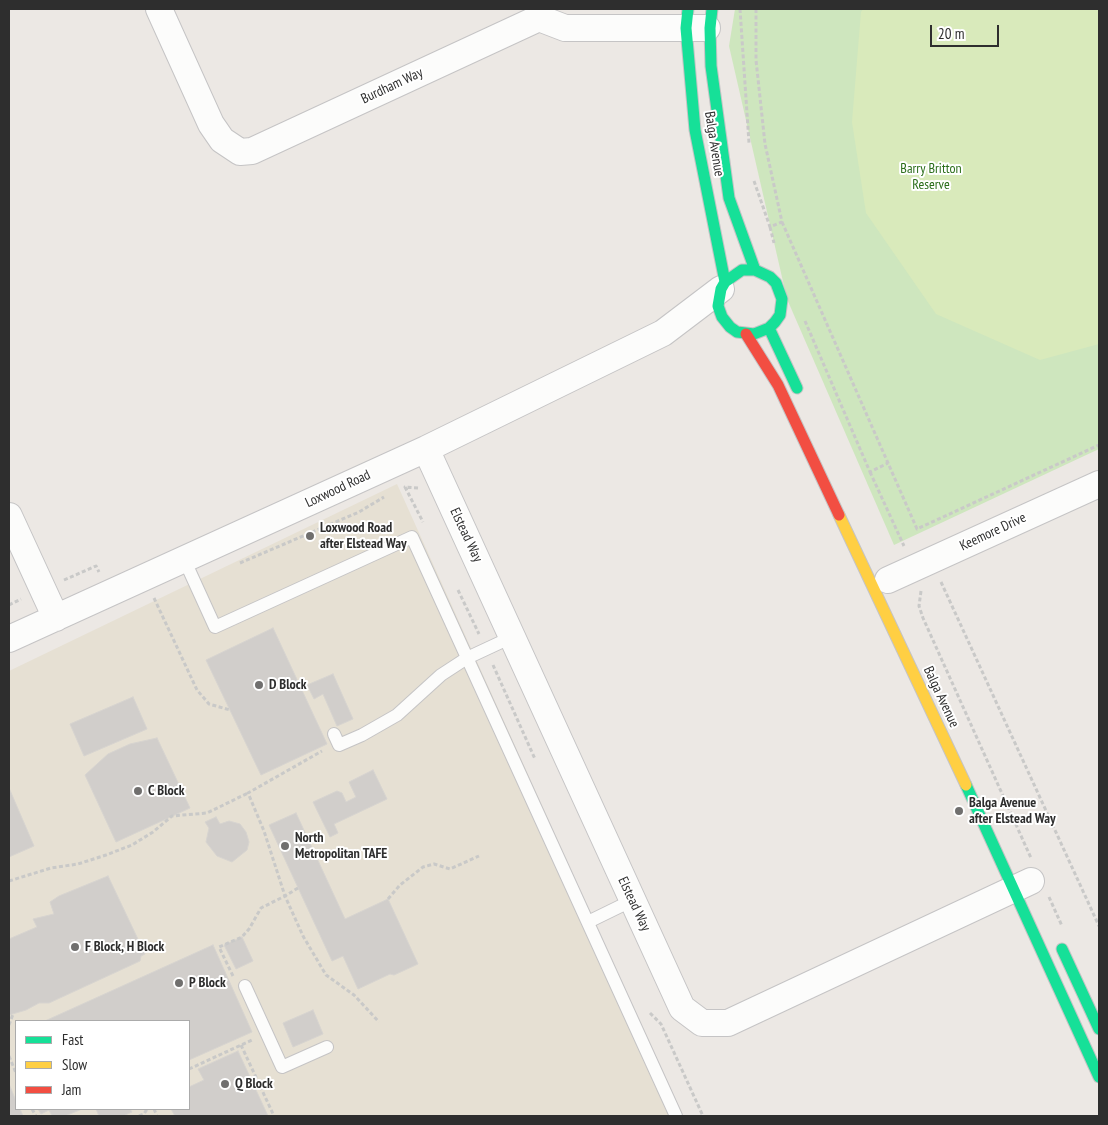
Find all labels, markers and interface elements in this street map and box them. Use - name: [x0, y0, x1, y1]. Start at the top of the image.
- scale bar: [933, 15, 1002, 47]
- text: 20 m: [938, 24, 964, 43]
- street label: Burdham Way: [358, 64, 426, 108]
- street label: Balga Avenue: [701, 110, 727, 178]
- park label: Barry Britton Reserve: [900, 161, 962, 193]
- street label: Loxwood Road: [303, 467, 373, 511]
- street label: Elstead Way: [446, 505, 486, 565]
- street label: Keemore Drive: [957, 509, 1029, 555]
- place label: Loxwood Road after Elstead Way: [320, 520, 407, 552]
- marker: Loxwood Road after Elstead Way: [304, 530, 316, 542]
- street label: Balga Avenue: [920, 664, 962, 730]
- place label: D Block: [269, 677, 307, 693]
- marker: D Block: [253, 679, 265, 691]
- place label: C Block: [148, 783, 184, 799]
- marker: C Block: [132, 785, 144, 797]
- place label: Balga Avenue after Elstead Way: [969, 795, 1056, 828]
- marker: Balga Avenue after Elstead Way: [953, 805, 965, 817]
- place label: North Metropolitan TAFE: [295, 830, 387, 862]
- marker: North Metropolitan TAFE: [279, 840, 291, 852]
- street label: Elstead Way: [614, 874, 654, 934]
- place label: F Block, H Block: [85, 939, 164, 955]
- marker: F Block, H Block: [69, 941, 81, 953]
- place label: P Block: [189, 975, 226, 991]
- marker: P Block: [173, 977, 185, 989]
- legend: [15, 1020, 190, 1110]
- text: Fast: [62, 1030, 83, 1049]
- text: Slow: [62, 1055, 87, 1074]
- place label: Q Block: [235, 1076, 273, 1092]
- marker: Q Block: [219, 1078, 231, 1090]
- text: Jam: [62, 1080, 81, 1099]

